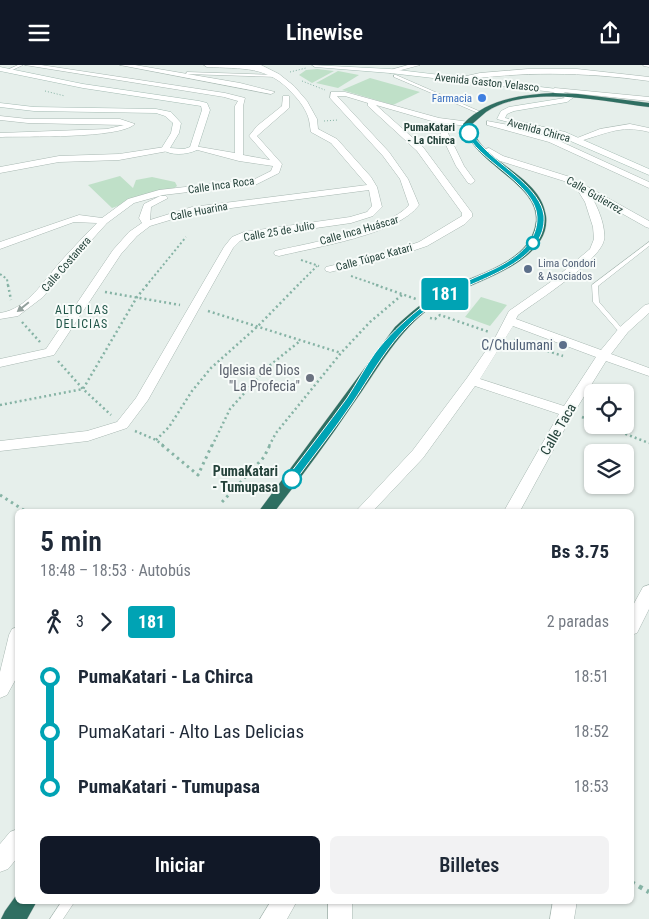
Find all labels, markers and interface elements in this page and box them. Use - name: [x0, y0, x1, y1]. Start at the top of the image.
- icon: menu: [25, 19, 53, 47]
- icon: share: [596, 19, 624, 47]
- text: Linewise: [286, 20, 363, 45]
- street label: Avenida Gaston Velasco: [434, 71, 540, 94]
- place label: Farmacia: [432, 92, 472, 105]
- marker: Farmacia: [476, 92, 488, 104]
- street label: Avenida Chirca: [506, 116, 572, 145]
- place label: PumaKatari - La Chirca: [404, 121, 455, 147]
- marker: PumaKatari - La Chirca: [459, 123, 479, 143]
- street label: Calle Inca Roca: [187, 174, 255, 197]
- street label: Calle Gutierrez: [564, 174, 626, 217]
- street label: Calle Huarina: [169, 200, 229, 223]
- street label: Calle Inca Huáscar: [318, 213, 401, 248]
- street label: Calle 25 de Julio: [243, 219, 316, 244]
- street label: Calle Costanera: [39, 234, 94, 294]
- unlabelled marker: [526, 236, 540, 250]
- street label: Calle Túpac Katari: [335, 241, 414, 274]
- place label: Lima Condori & Asociados: [538, 257, 596, 283]
- marker: Lima Condori & Asociados: [522, 263, 534, 275]
- line badge: 181: [416, 278, 474, 310]
- text: 181: [431, 283, 459, 304]
- one-way arrow: [16, 301, 29, 312]
- district label: ALTO LAS DELICIAS: [55, 303, 109, 331]
- place label: C/Chulumani: [481, 337, 553, 353]
- marker: C/Chulumani: [557, 339, 569, 351]
- place label: Iglesia de Dios "La Profecia": [219, 362, 300, 394]
- marker: Iglesia de Dios "La Profecia": [304, 372, 316, 384]
- map controls: [584, 384, 634, 494]
- button: locate: [584, 384, 634, 434]
- street label: Calle Taca: [537, 400, 579, 458]
- button: layers: [584, 444, 634, 494]
- place label: PumaKatari - Tumupasa: [212, 463, 278, 495]
- marker: PumaKatari - Tumupasa: [282, 469, 302, 489]
- text: 5 min: [40, 525, 102, 558]
- text: Bs 3.75: [551, 540, 609, 563]
- text: 18:48 – 18:53 · Autobús: [40, 561, 191, 580]
- icon: walk: [40, 608, 68, 636]
- icon: forward: [92, 608, 120, 636]
- text: 181: [138, 611, 165, 632]
- text: 3: [76, 612, 84, 631]
- text: 2 paradas: [547, 612, 609, 631]
- text: PumaKatari - La Chirca: [78, 665, 253, 688]
- text: 18:51: [574, 667, 609, 686]
- text: PumaKatari - Alto Las Delicias: [78, 720, 304, 743]
- text: 18:52: [574, 722, 609, 741]
- text: PumaKatari - Tumupasa: [78, 775, 260, 798]
- text: 18:53: [574, 777, 609, 796]
- button: Iniciar: [40, 836, 320, 894]
- button: Billetes: [330, 836, 609, 894]

